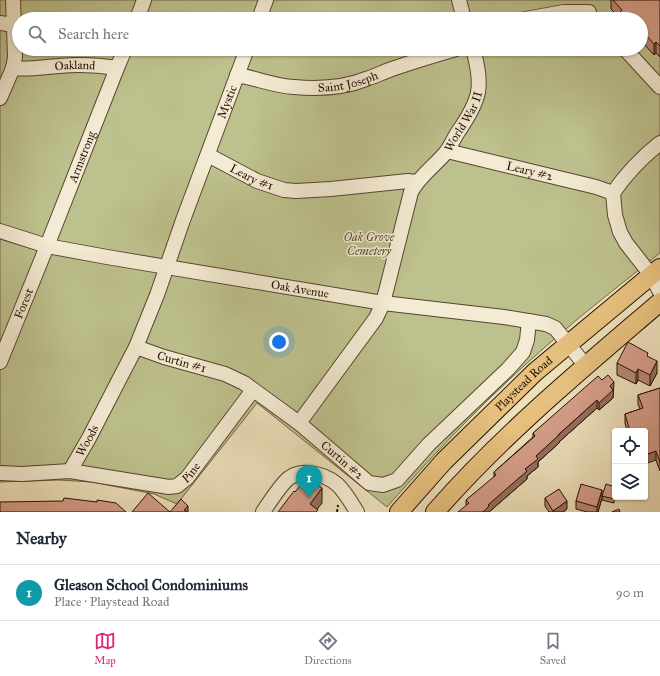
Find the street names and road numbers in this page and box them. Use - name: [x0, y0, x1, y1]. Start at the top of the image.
- street label: Oakland: [54, 58, 96, 73]
- street label: Saint Joseph: [318, 68, 380, 95]
- street label: Mystic: [215, 83, 240, 121]
- street label: World War II: [441, 90, 485, 154]
- street label: Armstrong: [65, 129, 100, 185]
- street label: Leary #2: [505, 159, 554, 183]
- street label: Leary #1: [228, 161, 275, 193]
- street label: Oak Avenue: [270, 277, 330, 301]
- street label: Forest: [11, 286, 36, 321]
- street label: Curtin #1: [155, 348, 208, 375]
- street label: Playstead Road: [492, 354, 555, 414]
- street label: Woods: [73, 423, 102, 459]
- street label: Curtin #2: [318, 438, 366, 482]
- street label: Pine: [179, 460, 203, 486]

